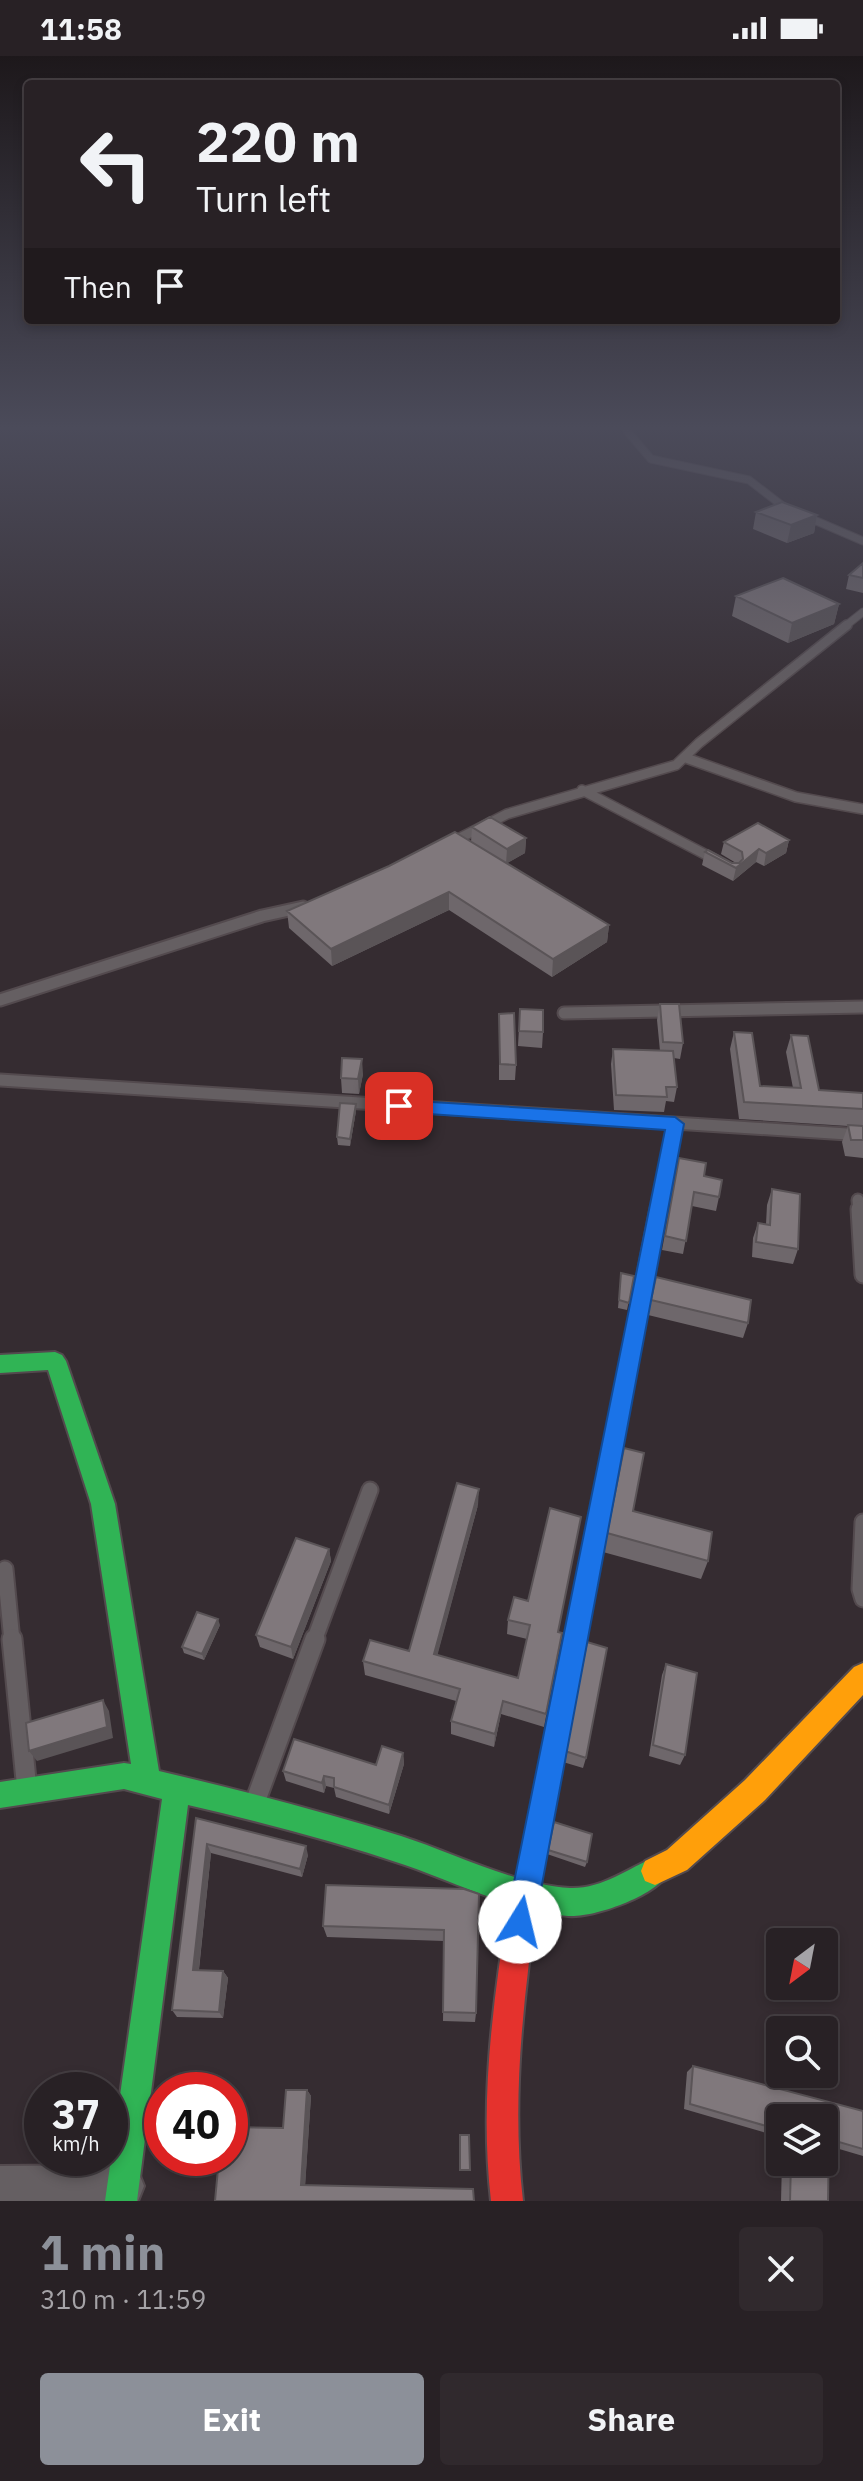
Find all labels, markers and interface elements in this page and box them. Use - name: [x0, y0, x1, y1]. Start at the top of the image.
- text: 11:58: [40, 9, 122, 48]
- text: 220 m: [196, 105, 360, 177]
- icon: left: [64, 112, 168, 216]
- text: Turn left: [196, 175, 331, 222]
- icon: arrive: [148, 264, 192, 308]
- text: Then: [64, 267, 132, 306]
- pin: [365, 1072, 433, 1140]
- icon: arrive: [377, 1084, 421, 1128]
- position arrow: [478, 1880, 562, 1964]
- north arrow: [766, 1928, 838, 2000]
- map controls: [766, 1928, 838, 2176]
- button: search: [766, 2016, 838, 2088]
- speed limit sign: 40: [144, 2072, 248, 2176]
- text: 37: [52, 2088, 100, 2140]
- button: layers: [766, 2104, 838, 2176]
- text: km/h: [52, 2130, 100, 2157]
- text: 1 min: [40, 2221, 165, 2283]
- button: close: [739, 2227, 823, 2311]
- text: 310 m · 11:59: [40, 2282, 206, 2316]
- button: Exit: [40, 2373, 424, 2465]
- button: Share: [440, 2373, 823, 2465]

